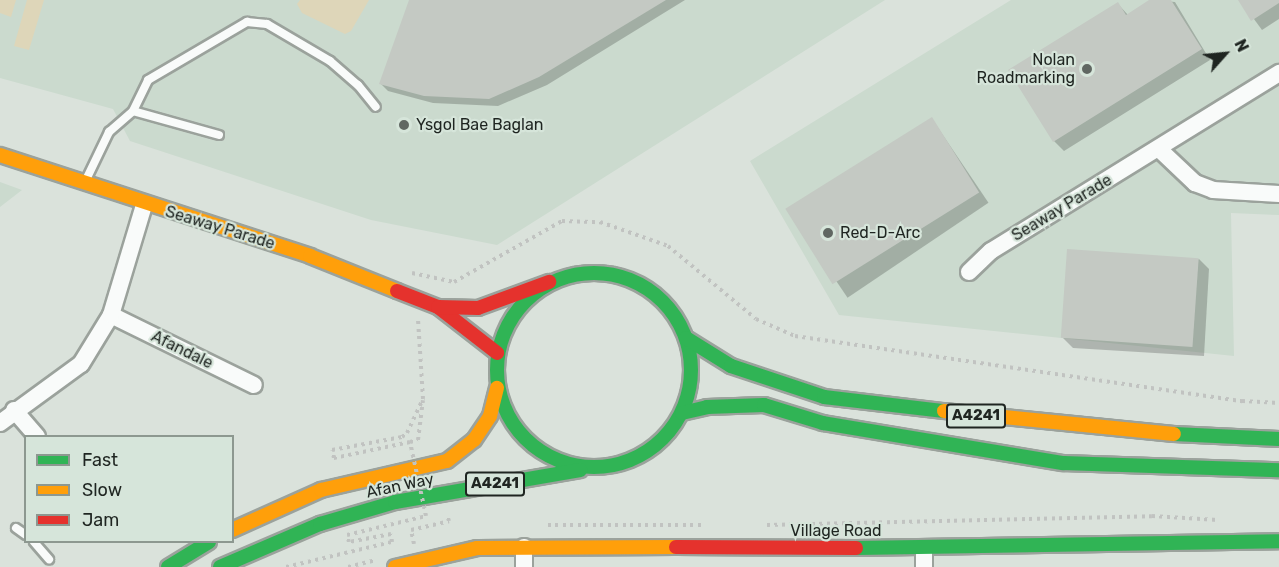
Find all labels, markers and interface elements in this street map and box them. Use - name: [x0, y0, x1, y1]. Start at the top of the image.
- north arrow: [1195, 24, 1255, 84]
- text: N: [1230, 36, 1253, 55]
- place label: Nolan Roadmarking: [977, 50, 1075, 88]
- marker: Nolan Roadmarking: [1080, 62, 1094, 76]
- place label: Ysgol Bae Baglan: [416, 115, 544, 135]
- marker: Ysgol Bae Baglan: [397, 118, 411, 132]
- street label: Seaway Parade: [1008, 170, 1116, 246]
- street label: Seaway Parade: [163, 202, 277, 254]
- place label: Red-D-Arc: [840, 223, 920, 243]
- marker: Red-D-Arc: [821, 226, 835, 240]
- street label: Afandale: [148, 327, 216, 373]
- road number: A4241: [946, 404, 1006, 428]
- legend: [24, 435, 234, 543]
- text: Fast: [82, 449, 118, 471]
- street label: Afan Way: [364, 469, 436, 503]
- road number: A4241: [465, 472, 525, 496]
- text: Slow: [82, 479, 122, 501]
- text: Jam: [82, 509, 119, 531]
- street label: Village Road: [790, 521, 882, 541]

